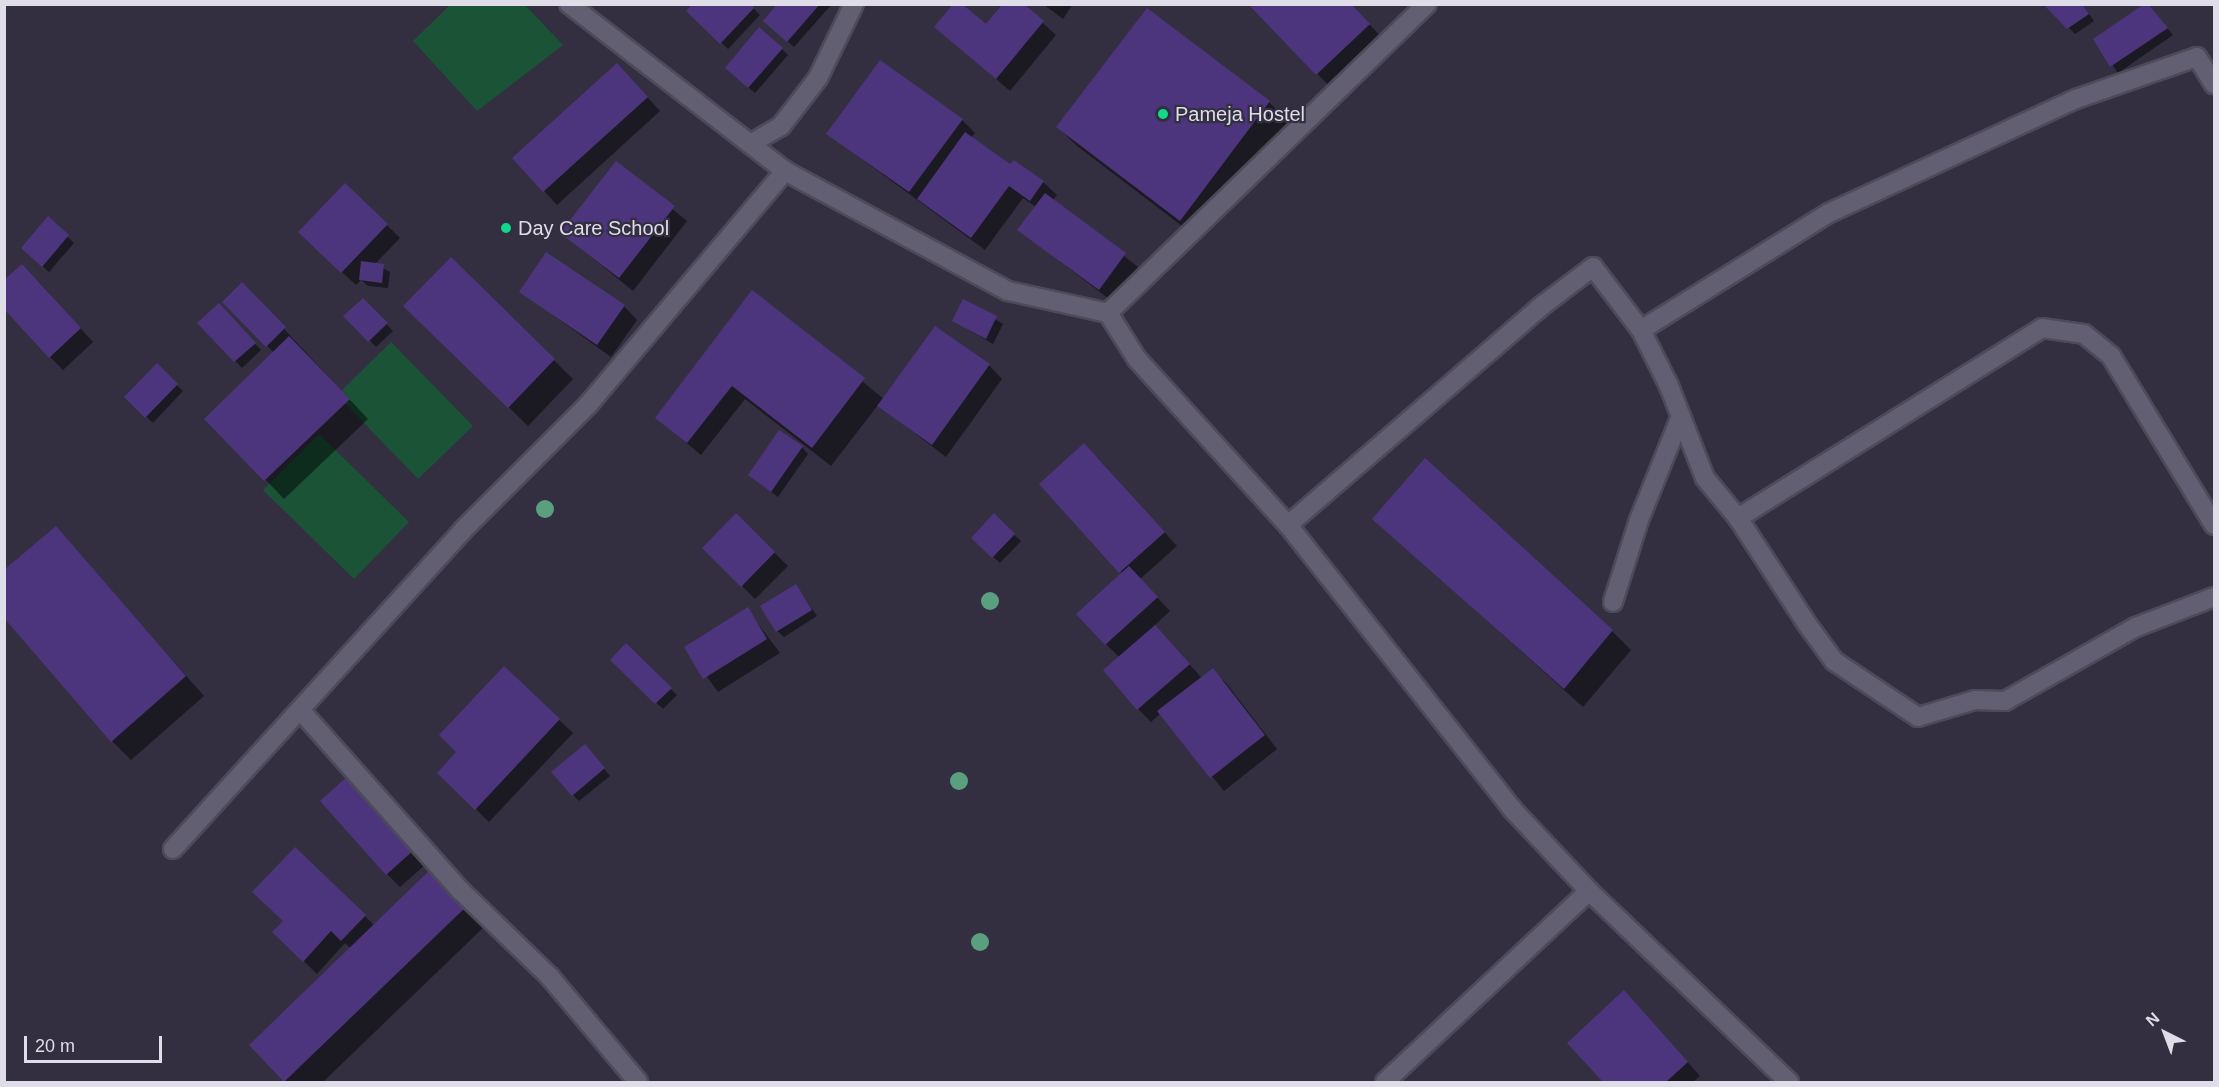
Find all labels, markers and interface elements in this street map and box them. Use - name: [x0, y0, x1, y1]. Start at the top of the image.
- place label: Pameja Hostel: [1175, 102, 1305, 126]
- marker: Pameja Hostel: [1156, 107, 1170, 121]
- place label: Day Care School: [518, 216, 669, 240]
- marker: Day Care School: [499, 221, 513, 235]
- north arrow: [2135, 1003, 2195, 1063]
- text: N: [2143, 1009, 2163, 1029]
- scale bar: [27, 1024, 165, 1062]
- text: 20 m: [35, 1036, 75, 1056]

